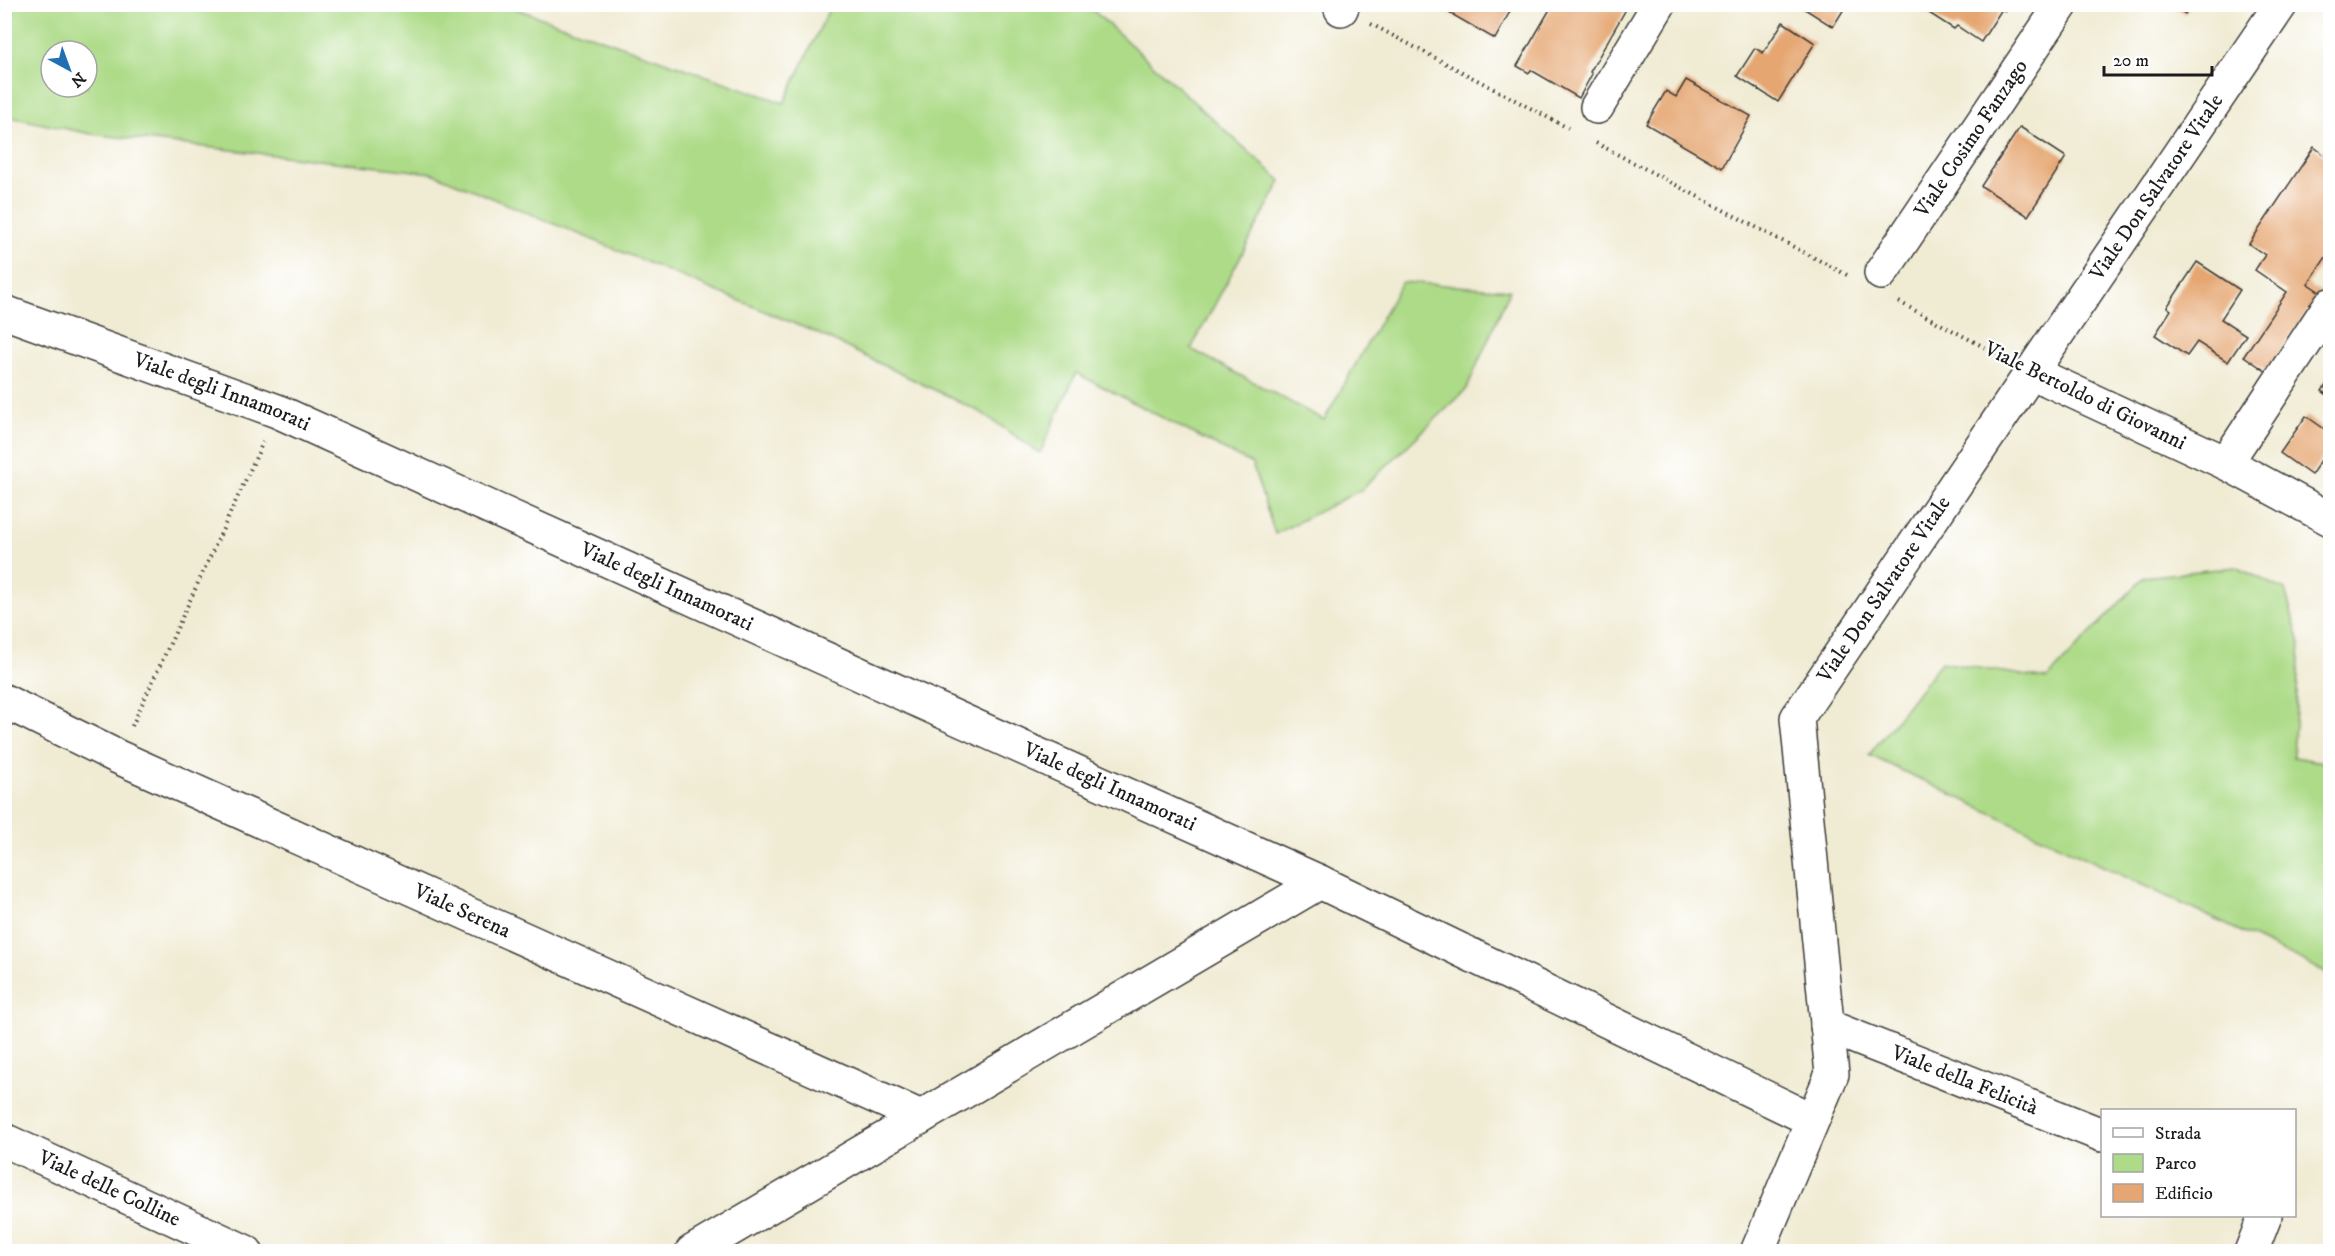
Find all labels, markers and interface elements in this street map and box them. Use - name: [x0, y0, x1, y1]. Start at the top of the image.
- north arrow: [39, 39, 99, 99]
- scale bar: [2104, 39, 2212, 77]
- text: 20 m: [2113, 50, 2149, 72]
- street label: Viale Cosimo Fanzago: [1909, 55, 2034, 223]
- text: N: [67, 68, 90, 91]
- street label: Viale Don Salvatore Vitale: [2084, 89, 2229, 286]
- street label: Viale Bertoldo di Giovanni: [1979, 335, 2190, 456]
- street label: Viale degli Innamorati: [129, 347, 314, 437]
- street label: Viale Don Salvatore Vitale: [1811, 491, 1957, 689]
- street label: Viale degli Innamorati: [575, 536, 757, 637]
- street label: Viale degli Innamorati: [1018, 736, 1200, 837]
- street label: Viale Serena: [409, 878, 514, 944]
- street label: Viale della Felicità: [1887, 1040, 2042, 1121]
- legend: [2101, 1109, 2296, 1217]
- text: Strada: [2155, 1123, 2202, 1145]
- street label: Viale delle Colline: [33, 1144, 185, 1233]
- text: Parco: [2155, 1153, 2196, 1175]
- text: Edificio: [2155, 1183, 2213, 1205]

